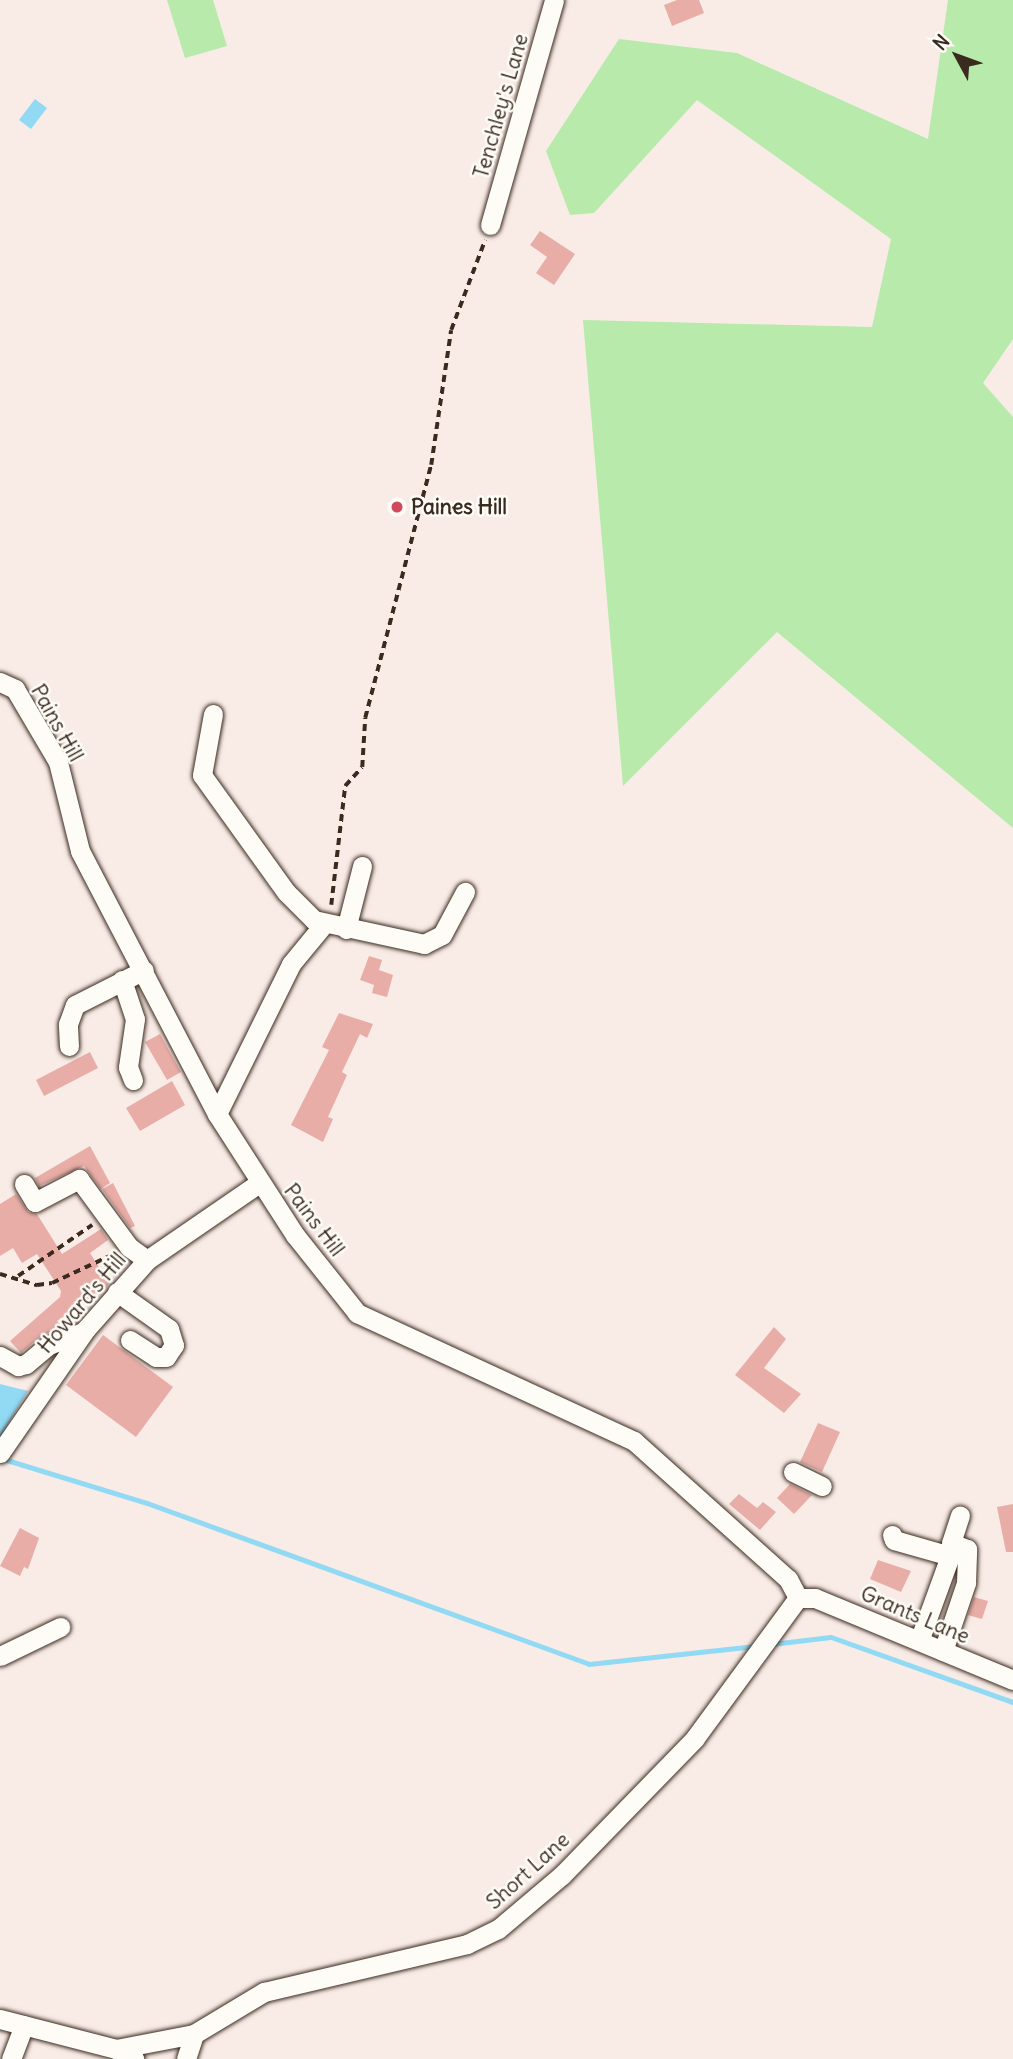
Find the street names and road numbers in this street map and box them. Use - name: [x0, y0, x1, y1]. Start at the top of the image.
- street label: Tenchley's Lane: [468, 31, 534, 181]
- street label: Pains Hill: [25, 680, 89, 766]
- street label: Pains Hill: [278, 1179, 350, 1261]
- street label: Howard's Hill: [33, 1247, 131, 1359]
- street label: Grants Lane: [857, 1581, 973, 1649]
- street label: Short Lane: [481, 1827, 575, 1915]

